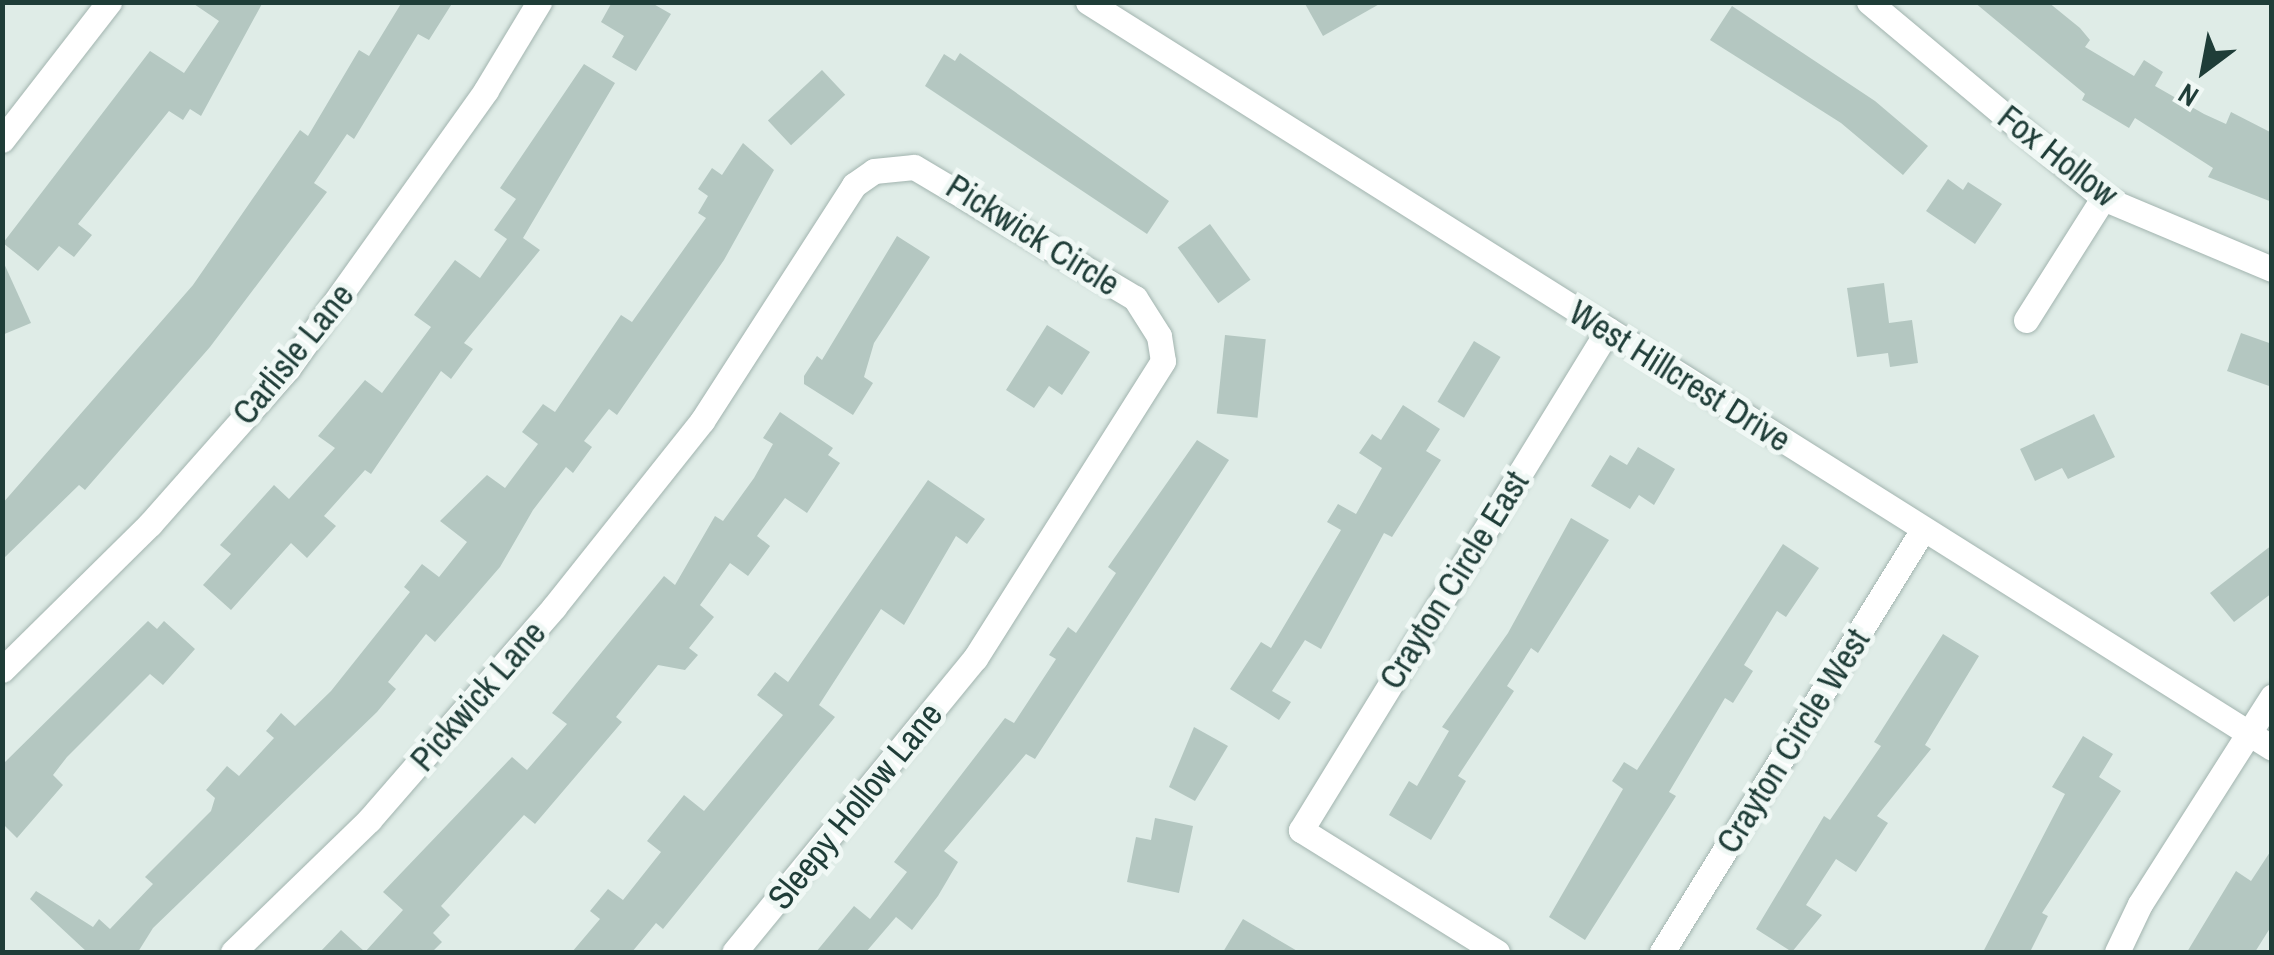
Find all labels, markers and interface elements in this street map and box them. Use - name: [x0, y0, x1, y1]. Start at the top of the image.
- north arrow: [2154, 20, 2254, 120]
- text: N: [2171, 75, 2205, 116]
- street label: Fox Hollow: [1990, 96, 2126, 216]
- street label: Pickwick Circle: [939, 165, 1127, 305]
- street label: Carlisle Lane: [223, 275, 363, 433]
- street label: West Hillcrest Drive: [1562, 291, 1798, 461]
- street label: Crayton Circle East: [1370, 463, 1538, 697]
- street label: Pickwick Lane: [401, 612, 555, 780]
- street label: Crayton Circle West: [1707, 621, 1879, 861]
- street label: Sleepy Hollow Lane: [759, 694, 951, 918]

